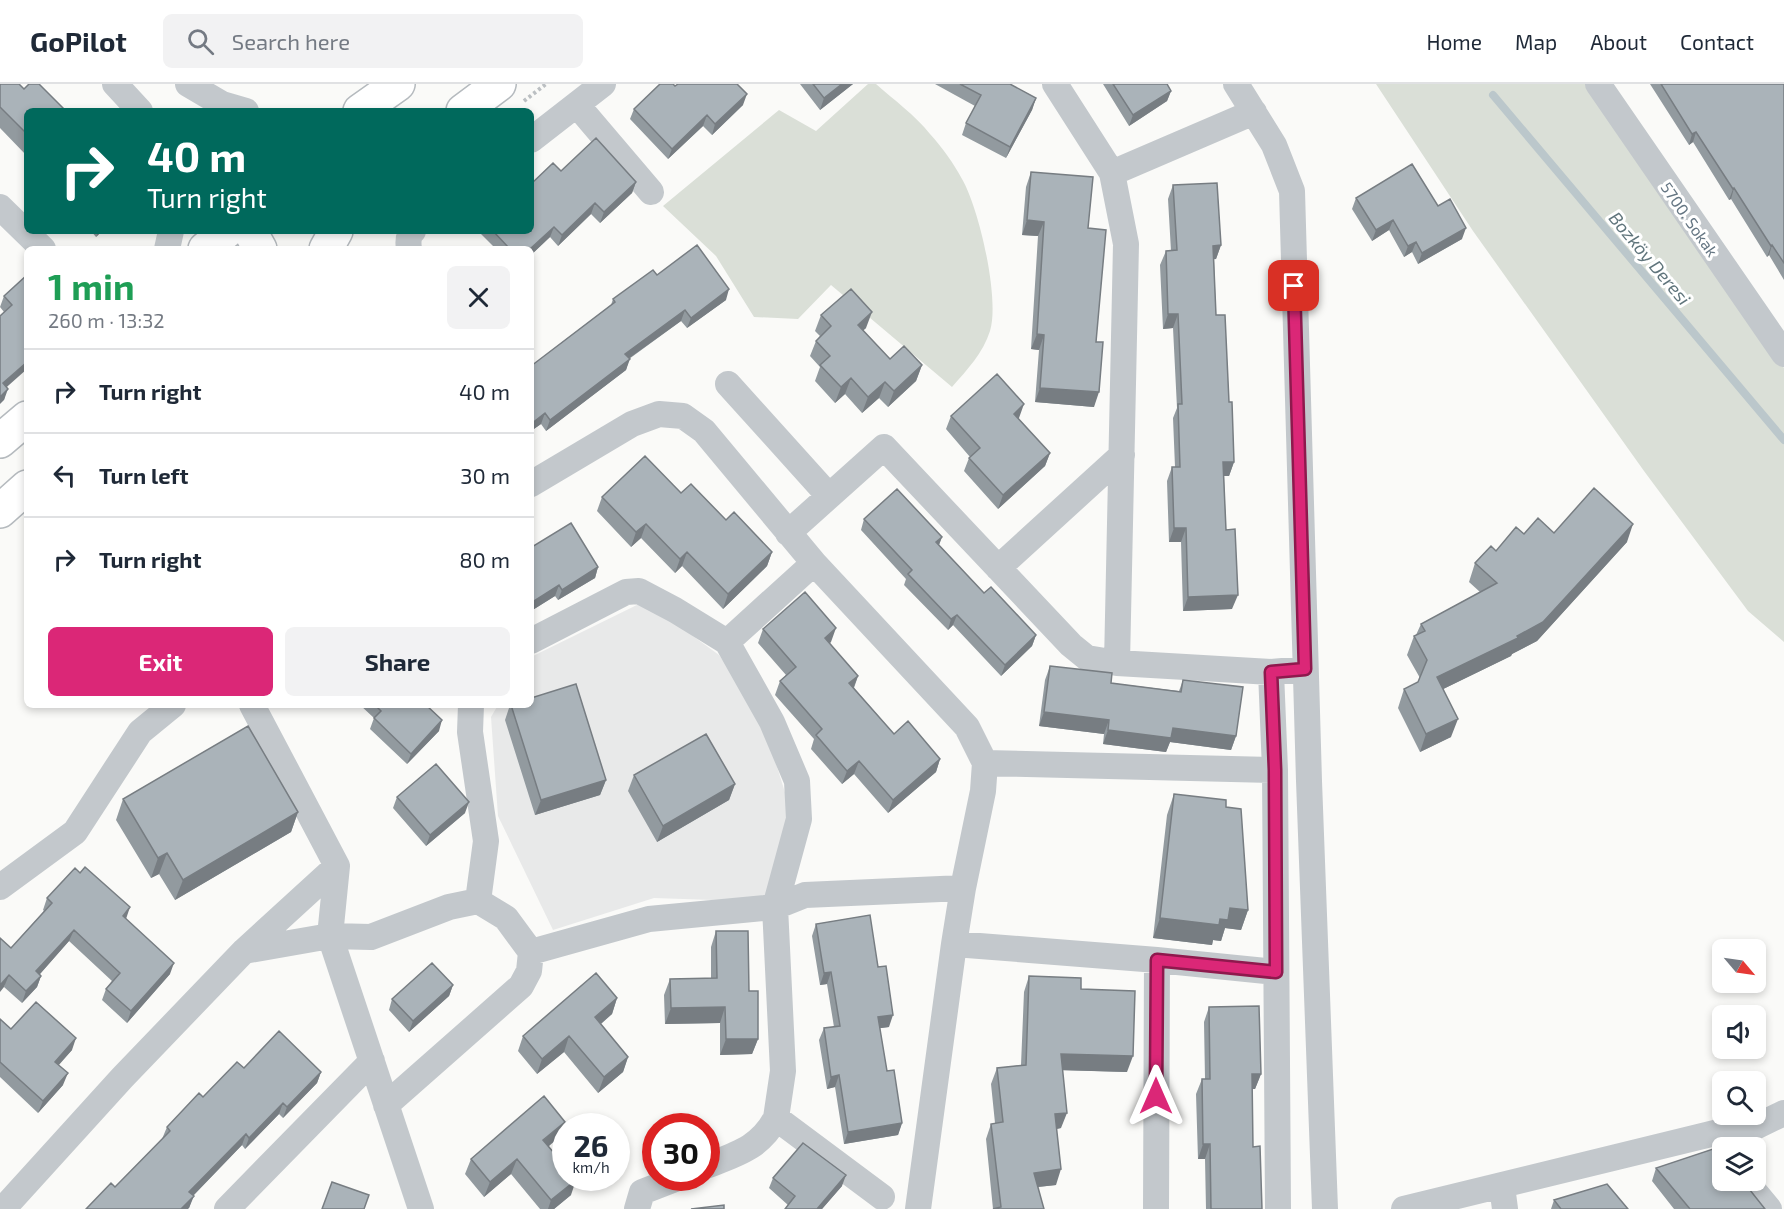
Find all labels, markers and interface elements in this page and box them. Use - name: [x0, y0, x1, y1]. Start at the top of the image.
- search box: [163, 14, 583, 68]
- text: GoPilot: [30, 24, 127, 58]
- icon: search: [184, 25, 217, 58]
- text: Search here: [232, 28, 350, 54]
- text: Home: [1426, 29, 1482, 54]
- text: Map: [1515, 29, 1557, 54]
- text: About: [1590, 29, 1647, 54]
- text: Contact: [1680, 29, 1754, 54]
- text: 40 m: [147, 130, 246, 180]
- icon: right: [48, 132, 126, 210]
- street label: 5700. Sokak: [1657, 178, 1723, 260]
- text: Turn right: [147, 181, 267, 213]
- water label: Bozköy Deresi: [1605, 207, 1696, 310]
- pin: [1268, 260, 1319, 311]
- text: 1 min: [48, 264, 135, 307]
- button: close: [447, 266, 510, 329]
- icon: arrive: [1277, 269, 1310, 302]
- text: 260 m · 13:32: [48, 308, 165, 332]
- icon: right: [48, 375, 81, 408]
- text: Turn right: [99, 378, 201, 404]
- text: 40 m: [459, 378, 510, 404]
- icon: left: [48, 459, 81, 492]
- text: Turn left: [99, 462, 188, 488]
- text: 30 m: [460, 462, 510, 488]
- icon: right: [48, 543, 81, 576]
- text: Turn right: [99, 546, 201, 572]
- text: 80 m: [459, 546, 510, 572]
- button: Exit: [48, 627, 273, 696]
- button: Share: [285, 627, 510, 696]
- north arrow: [1712, 939, 1766, 993]
- map controls: [1712, 939, 1766, 1191]
- button: sound: [1712, 1005, 1766, 1059]
- position arrow: [1124, 1064, 1188, 1128]
- button: search: [1712, 1071, 1766, 1125]
- speed limit sign: 30: [642, 1113, 720, 1191]
- text: 26: [573, 1127, 609, 1163]
- button: layers: [1712, 1137, 1766, 1191]
- text: km/h: [572, 1158, 610, 1176]

